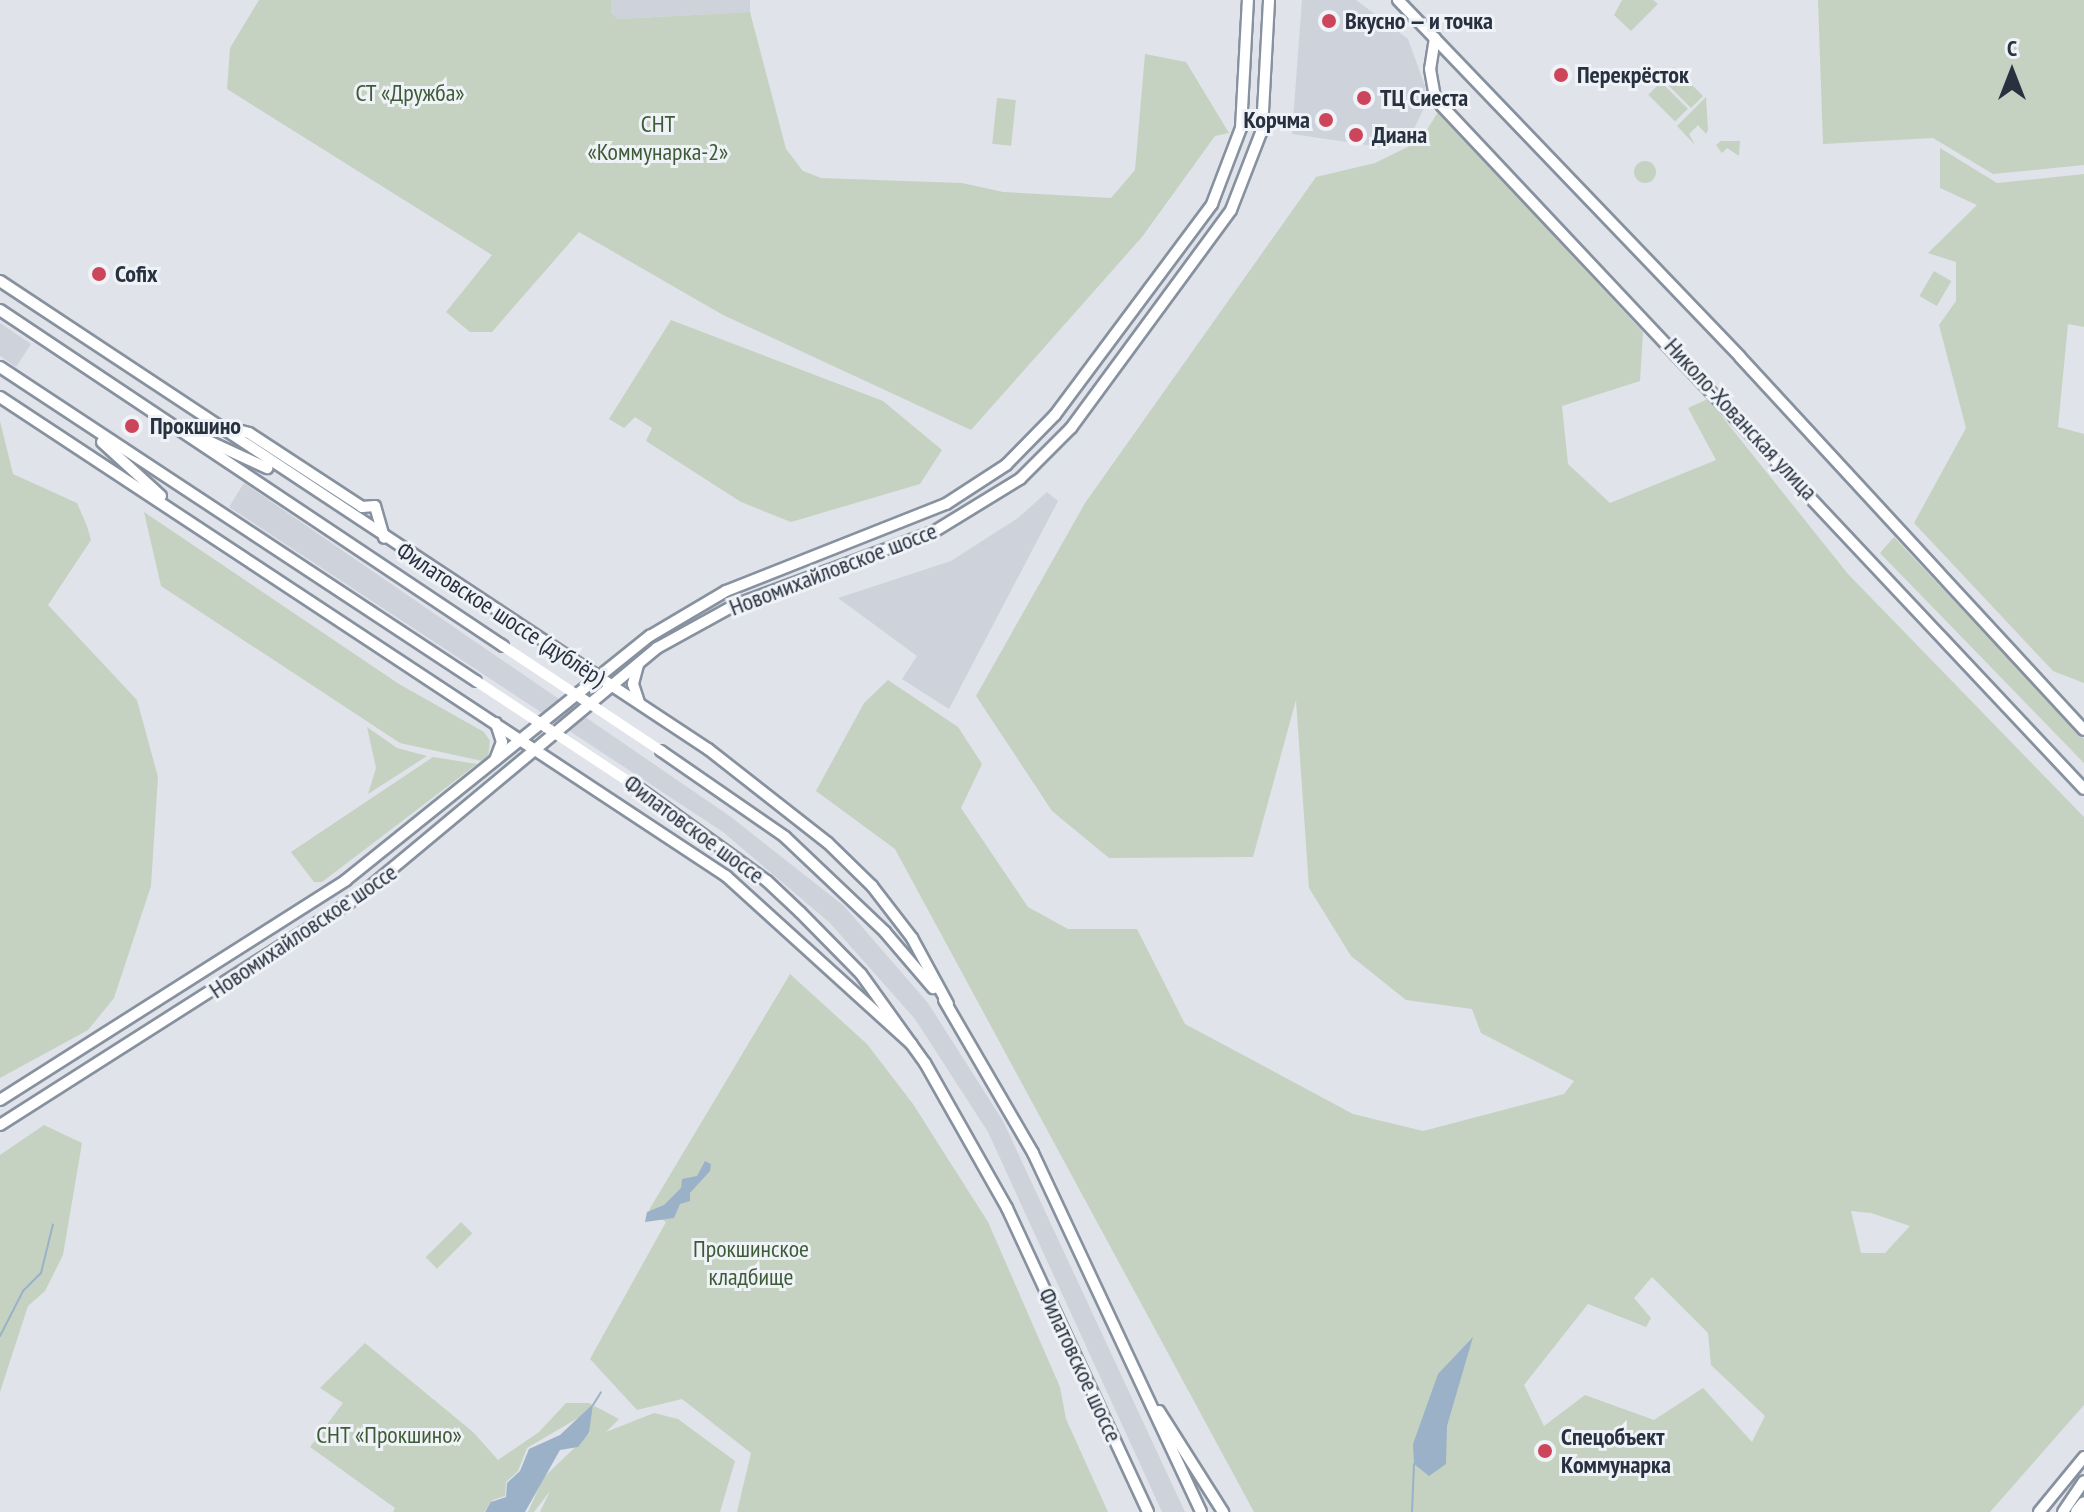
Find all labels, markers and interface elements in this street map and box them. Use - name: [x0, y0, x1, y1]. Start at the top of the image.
- place label: Вкусно — и точка: [1345, 7, 1496, 35]
- marker: Вкусно — и точка: [1320, 12, 1338, 30]
- north arrow: [1972, 32, 2052, 112]
- text: С: [2007, 34, 2017, 62]
- place label: Перекрёсток: [1577, 61, 1689, 89]
- marker: Перекрёсток: [1552, 66, 1570, 84]
- park label: СТ «Дружба»: [355, 79, 465, 107]
- place label: ТЦ Сиеста: [1380, 84, 1468, 112]
- marker: ТЦ Сиеста: [1355, 89, 1373, 107]
- place label: Корчма: [1243, 106, 1310, 134]
- park label: СНТ «Коммунарка-2»: [588, 110, 728, 166]
- marker: Корчма: [1317, 111, 1335, 129]
- place label: Диана: [1372, 121, 1427, 149]
- marker: Диана: [1347, 126, 1365, 144]
- place label: Cofix: [115, 260, 158, 288]
- marker: Cofix: [90, 265, 108, 283]
- street label: Николо-Хованская улица: [1658, 332, 1824, 506]
- place label: Прокшино: [150, 412, 241, 440]
- marker: Прокшино: [121, 415, 143, 437]
- street label: Новомихайловское шоссе: [725, 516, 941, 622]
- street label: Филатовское шоссе (дублёр): [391, 536, 611, 692]
- street label: Филатовское шоссе: [618, 768, 770, 890]
- street label: Новомихайловское шоссе: [204, 858, 402, 1004]
- park label: Прокшинское кладбище: [693, 1235, 809, 1291]
- street label: Филатовское шоссе: [1032, 1284, 1128, 1446]
- park label: СНТ «Прокшино»: [316, 1421, 462, 1449]
- place label: Спецобъект Коммунарка: [1561, 1423, 1671, 1479]
- marker: Спецобъект Коммунарка: [1536, 1442, 1554, 1460]

